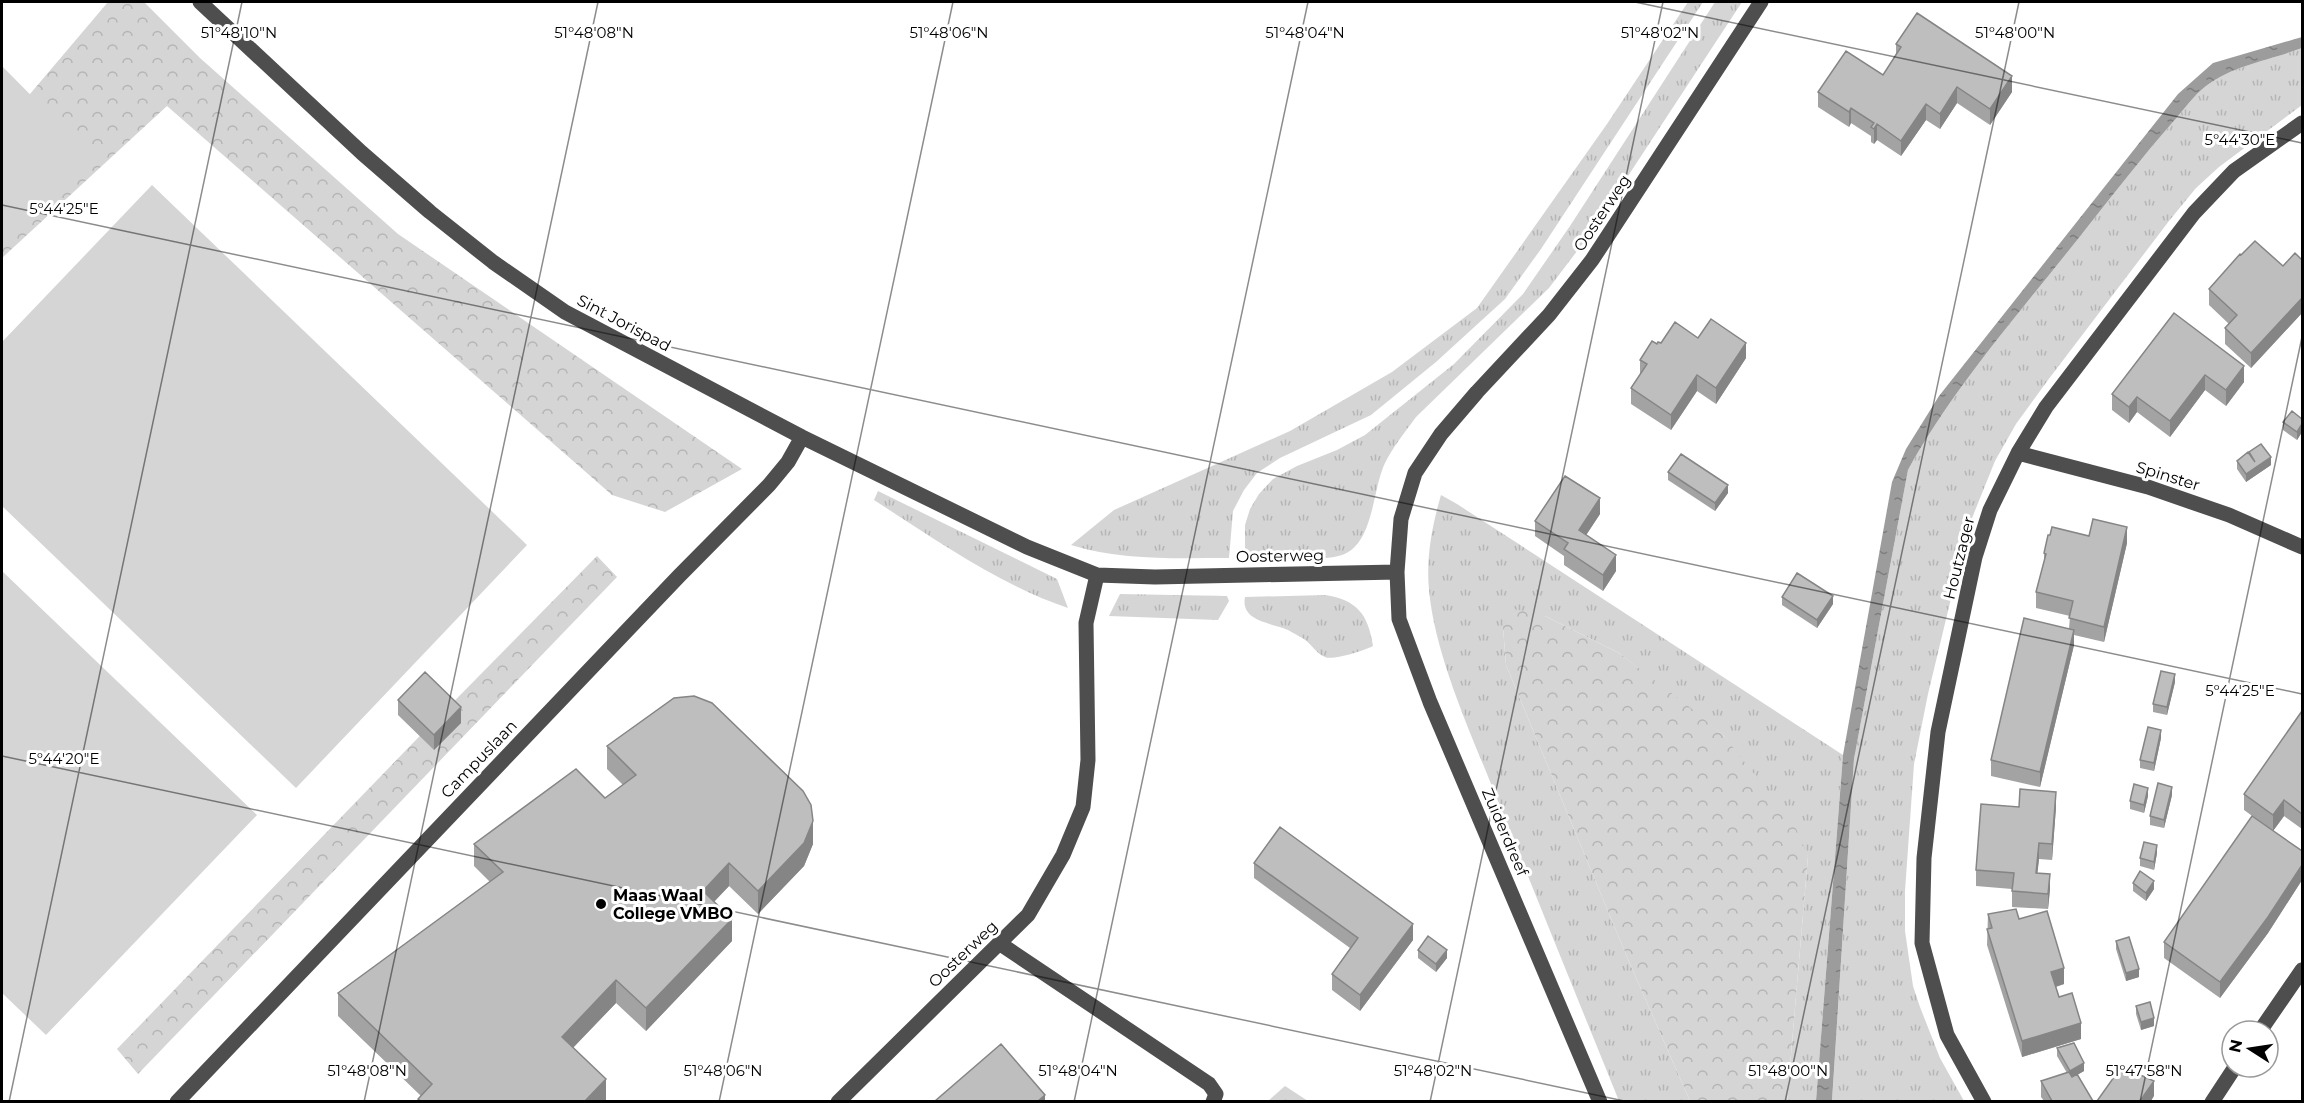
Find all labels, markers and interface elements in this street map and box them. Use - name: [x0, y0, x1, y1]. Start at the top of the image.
- text: 51°48'10"N: [201, 23, 277, 42]
- text: 51°48'08"N: [554, 23, 634, 42]
- text: 51°48'06"N: [909, 23, 989, 42]
- text: 51°48'04"N: [1265, 23, 1345, 42]
- text: 51°48'02"N: [1621, 23, 1699, 42]
- text: 51°48'00"N: [1975, 23, 2055, 42]
- text: 5°44'30"E: [2205, 130, 2275, 149]
- street label: Oosterweg: [1569, 171, 1635, 255]
- text: 5°44'25"E: [29, 199, 99, 218]
- street label: Sint Jorispad: [574, 290, 674, 356]
- street label: Spinster: [2134, 457, 2202, 495]
- street label: Houtzager: [1940, 514, 1978, 602]
- street label: Oosterweg: [1236, 546, 1324, 566]
- text: 5°44'25"E: [2205, 681, 2275, 700]
- street label: Campuslaan: [437, 716, 521, 802]
- text: 5°44'20"E: [29, 749, 99, 768]
- street label: Zuiderdreef: [1478, 785, 1532, 879]
- place label: Maas Waal College VMBO: [613, 886, 733, 923]
- marker: Maas Waal College VMBO: [594, 897, 608, 911]
- street label: Oosterweg: [925, 917, 1001, 991]
- north arrow: [2220, 1019, 2280, 1079]
- text: N: [2225, 1038, 2246, 1054]
- text: 51°48'08"N: [327, 1061, 407, 1080]
- text: 51°48'06"N: [683, 1061, 763, 1080]
- text: 51°48'04"N: [1038, 1061, 1118, 1080]
- text: 51°48'02"N: [1394, 1061, 1472, 1080]
- text: 51°48'00"N: [1748, 1061, 1828, 1080]
- text: 51°47'58"N: [2105, 1061, 2183, 1080]

